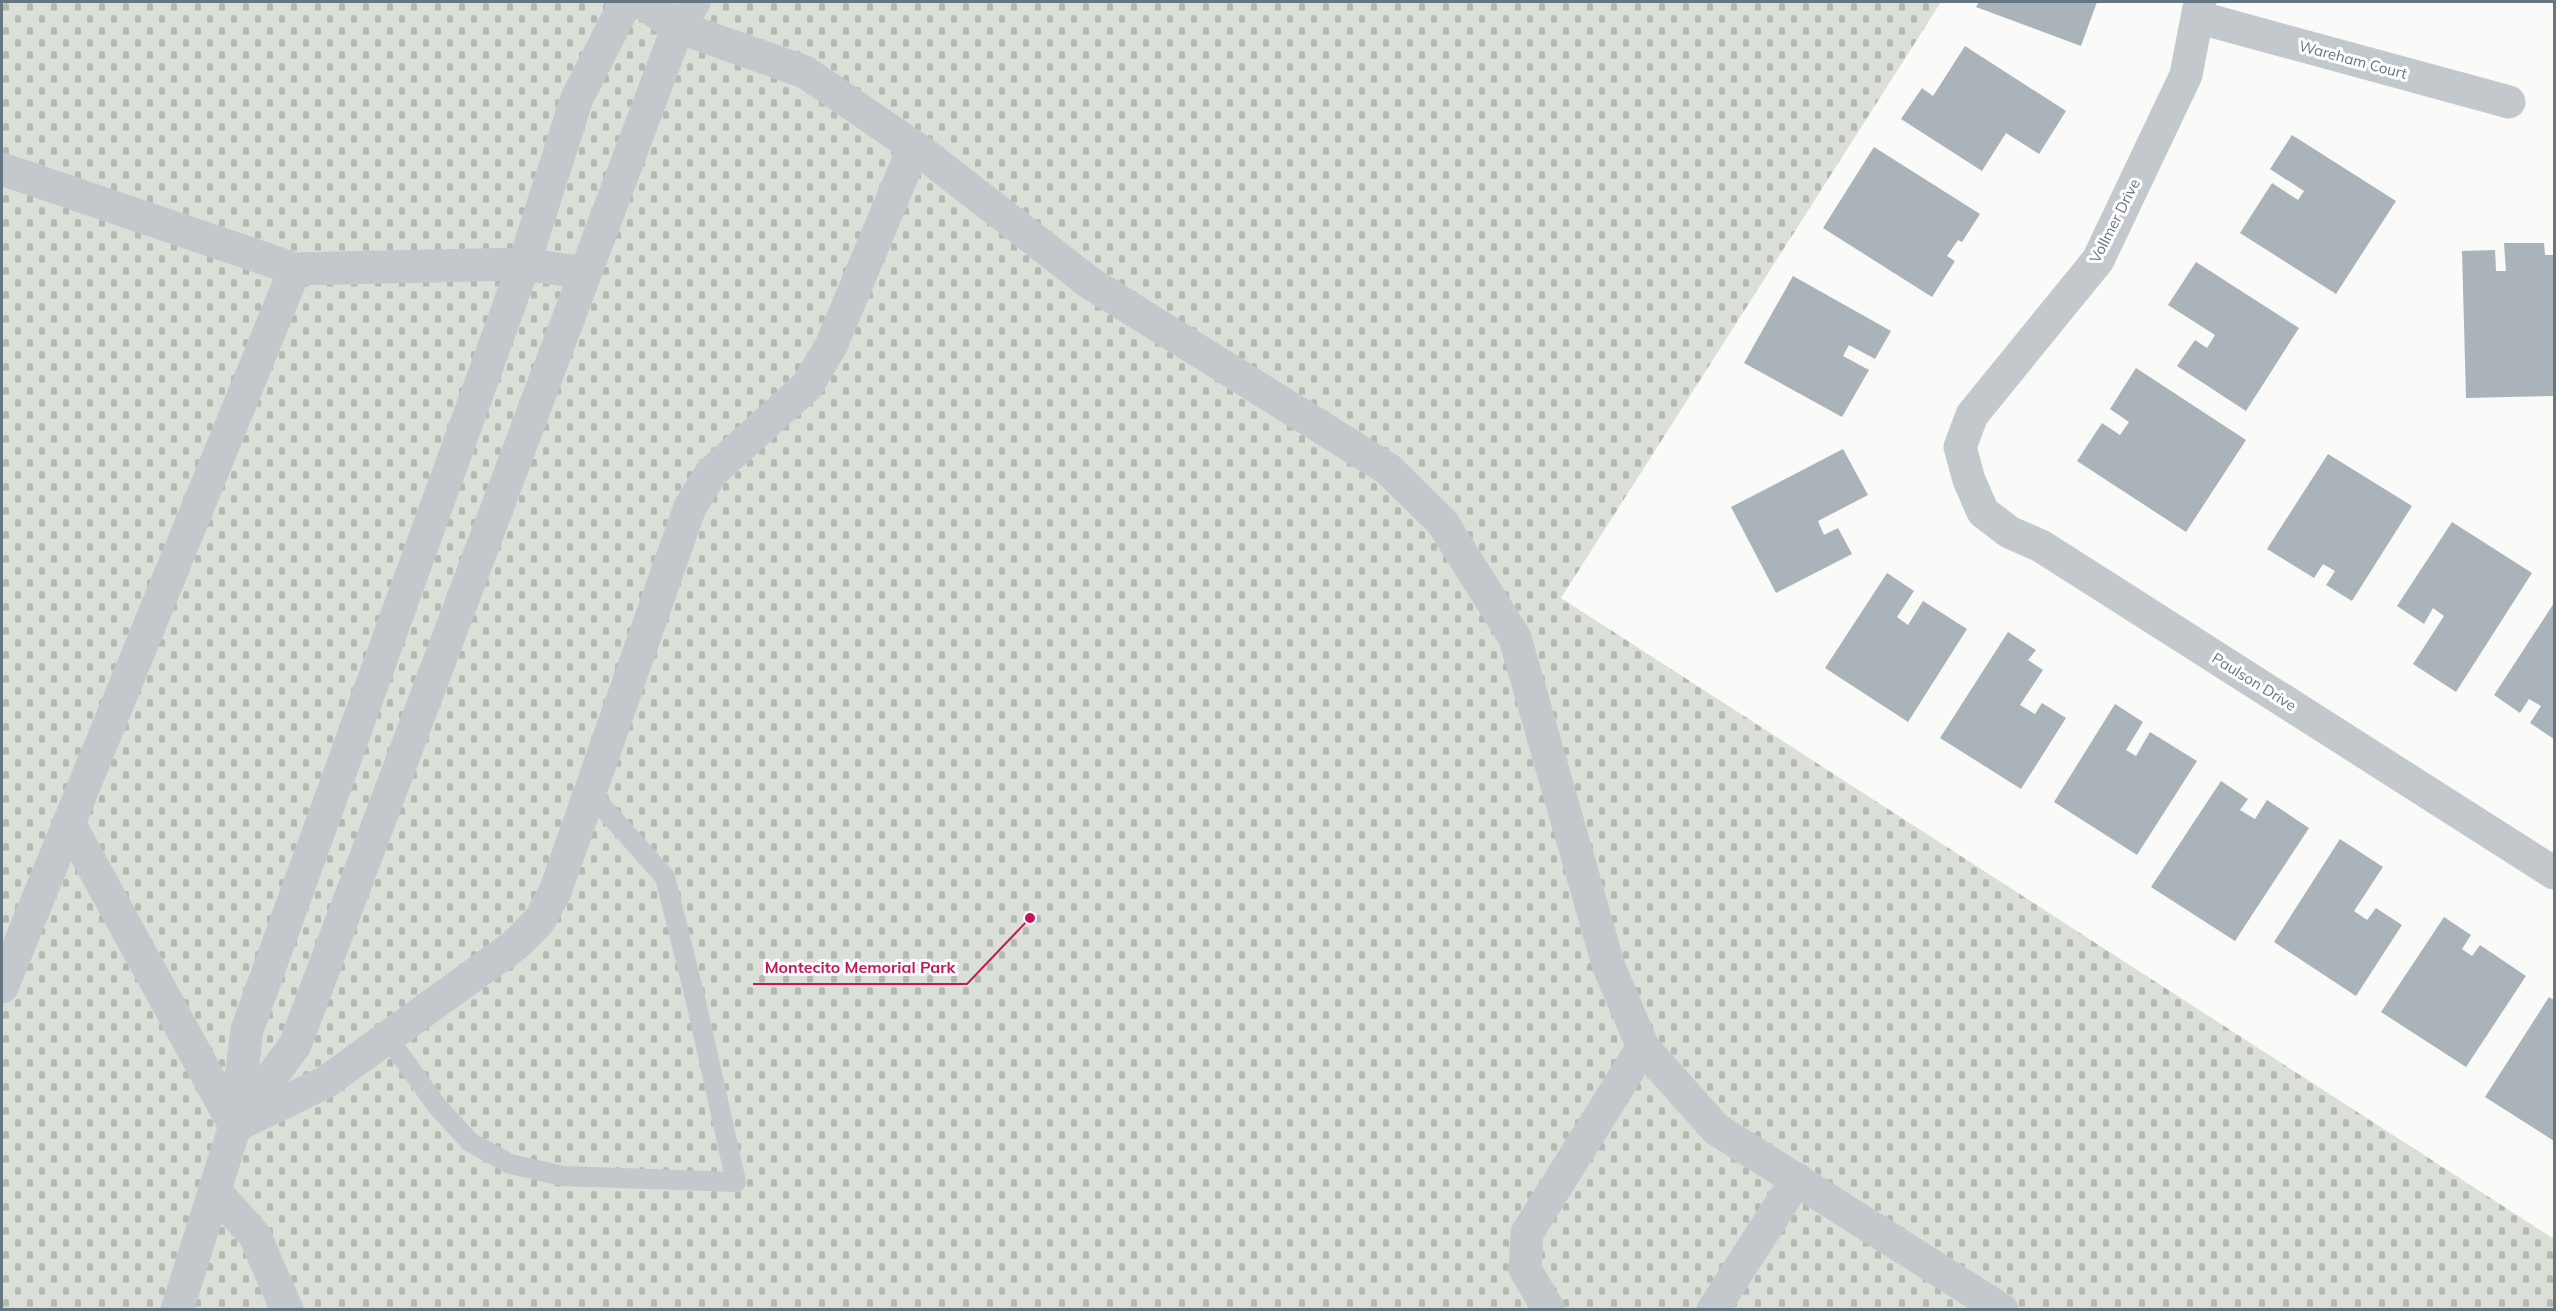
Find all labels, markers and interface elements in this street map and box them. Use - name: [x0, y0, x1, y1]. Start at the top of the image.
- street label: Wareham Court: [2297, 36, 2409, 83]
- street label: Vollmer Drive: [2085, 175, 2144, 266]
- street label: Paulson Drive: [2209, 648, 2300, 715]
- callout: Montecito Memorial Park: [753, 950, 967, 984]
- text: Montecito Memorial Park: [765, 957, 957, 977]

